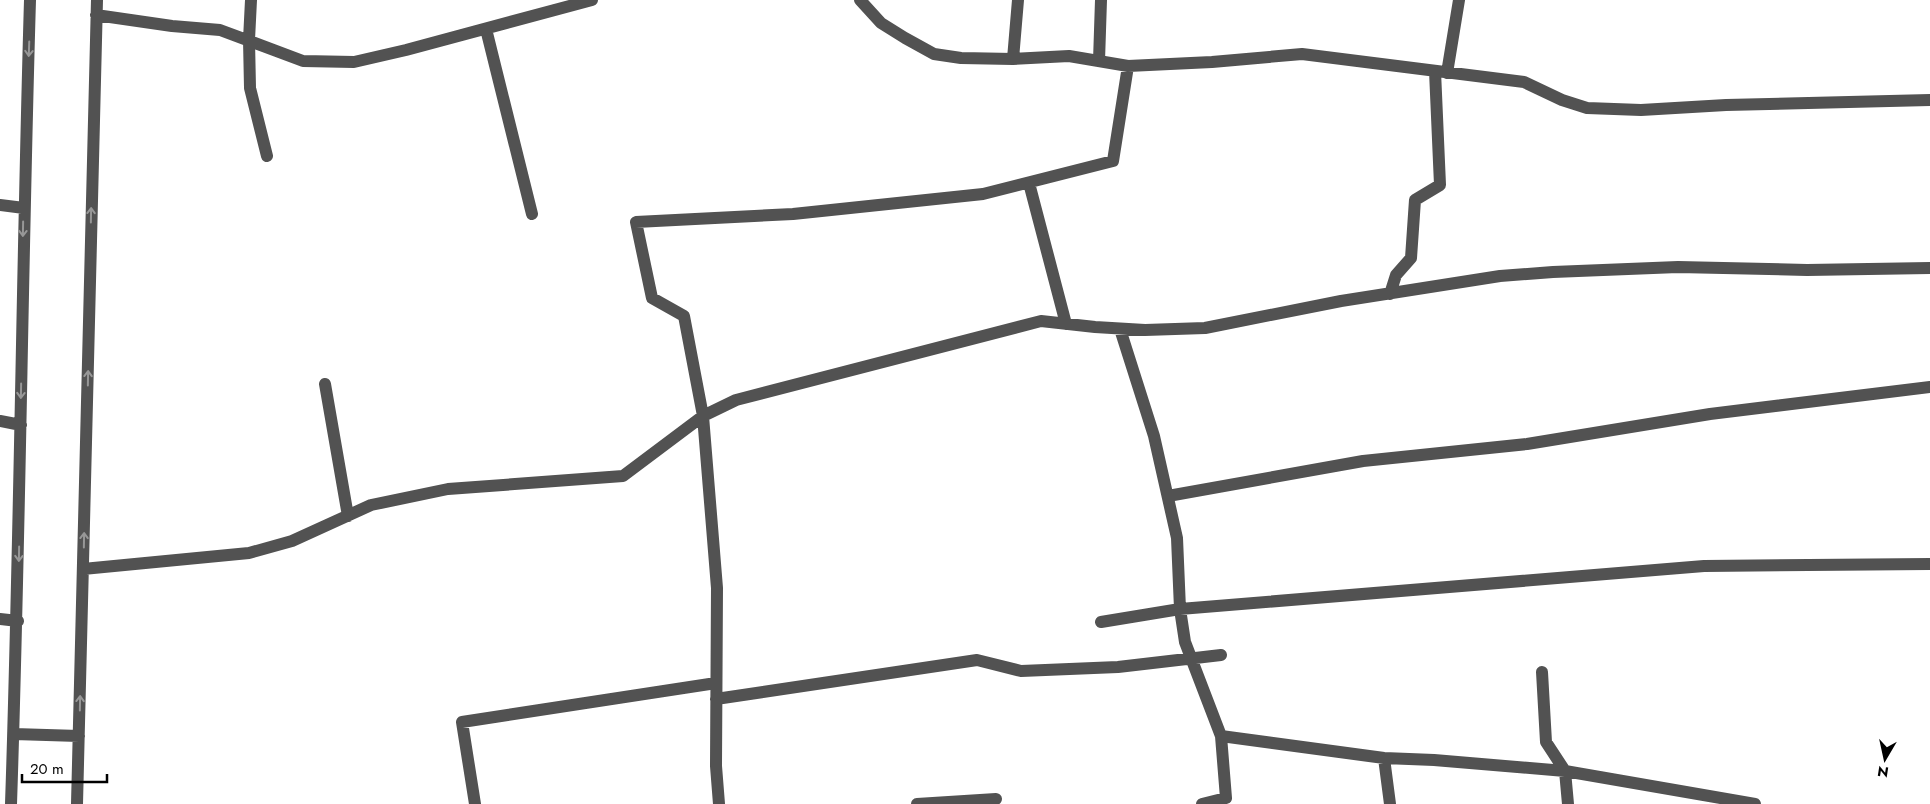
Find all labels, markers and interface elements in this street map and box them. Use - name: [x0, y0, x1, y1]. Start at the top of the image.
- one-way arrow: [24, 40, 33, 56]
- one-way arrow: [87, 208, 96, 224]
- one-way arrow: [19, 220, 28, 236]
- one-way arrow: [83, 370, 92, 386]
- one-way arrow: [16, 382, 26, 399]
- one-way arrow: [79, 533, 88, 549]
- one-way arrow: [14, 545, 23, 561]
- one-way arrow: [75, 695, 85, 712]
- north arrow: [1860, 734, 1910, 784]
- scale bar: [22, 752, 108, 784]
- text: 20 m: [30, 758, 64, 780]
- text: N: [1876, 761, 1890, 783]

